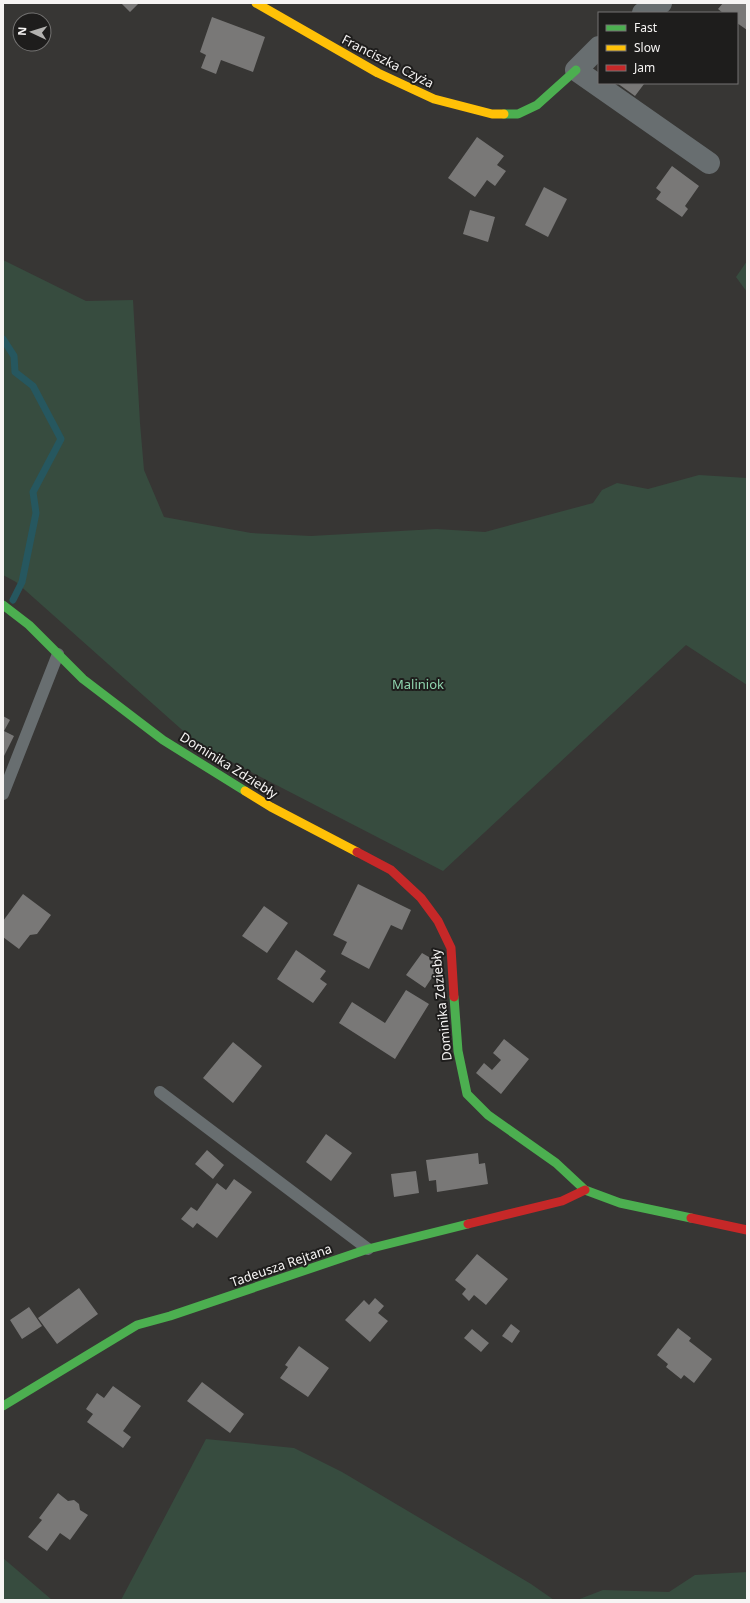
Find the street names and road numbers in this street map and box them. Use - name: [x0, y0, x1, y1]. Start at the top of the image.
- street label: Franciszka Czyża: [339, 30, 437, 92]
- street label: Dominika Zdziebły: [177, 728, 282, 803]
- street label: Dominika Zdziebły: [426, 948, 456, 1062]
- street label: Tadeusza Rejtana: [228, 1239, 334, 1291]

